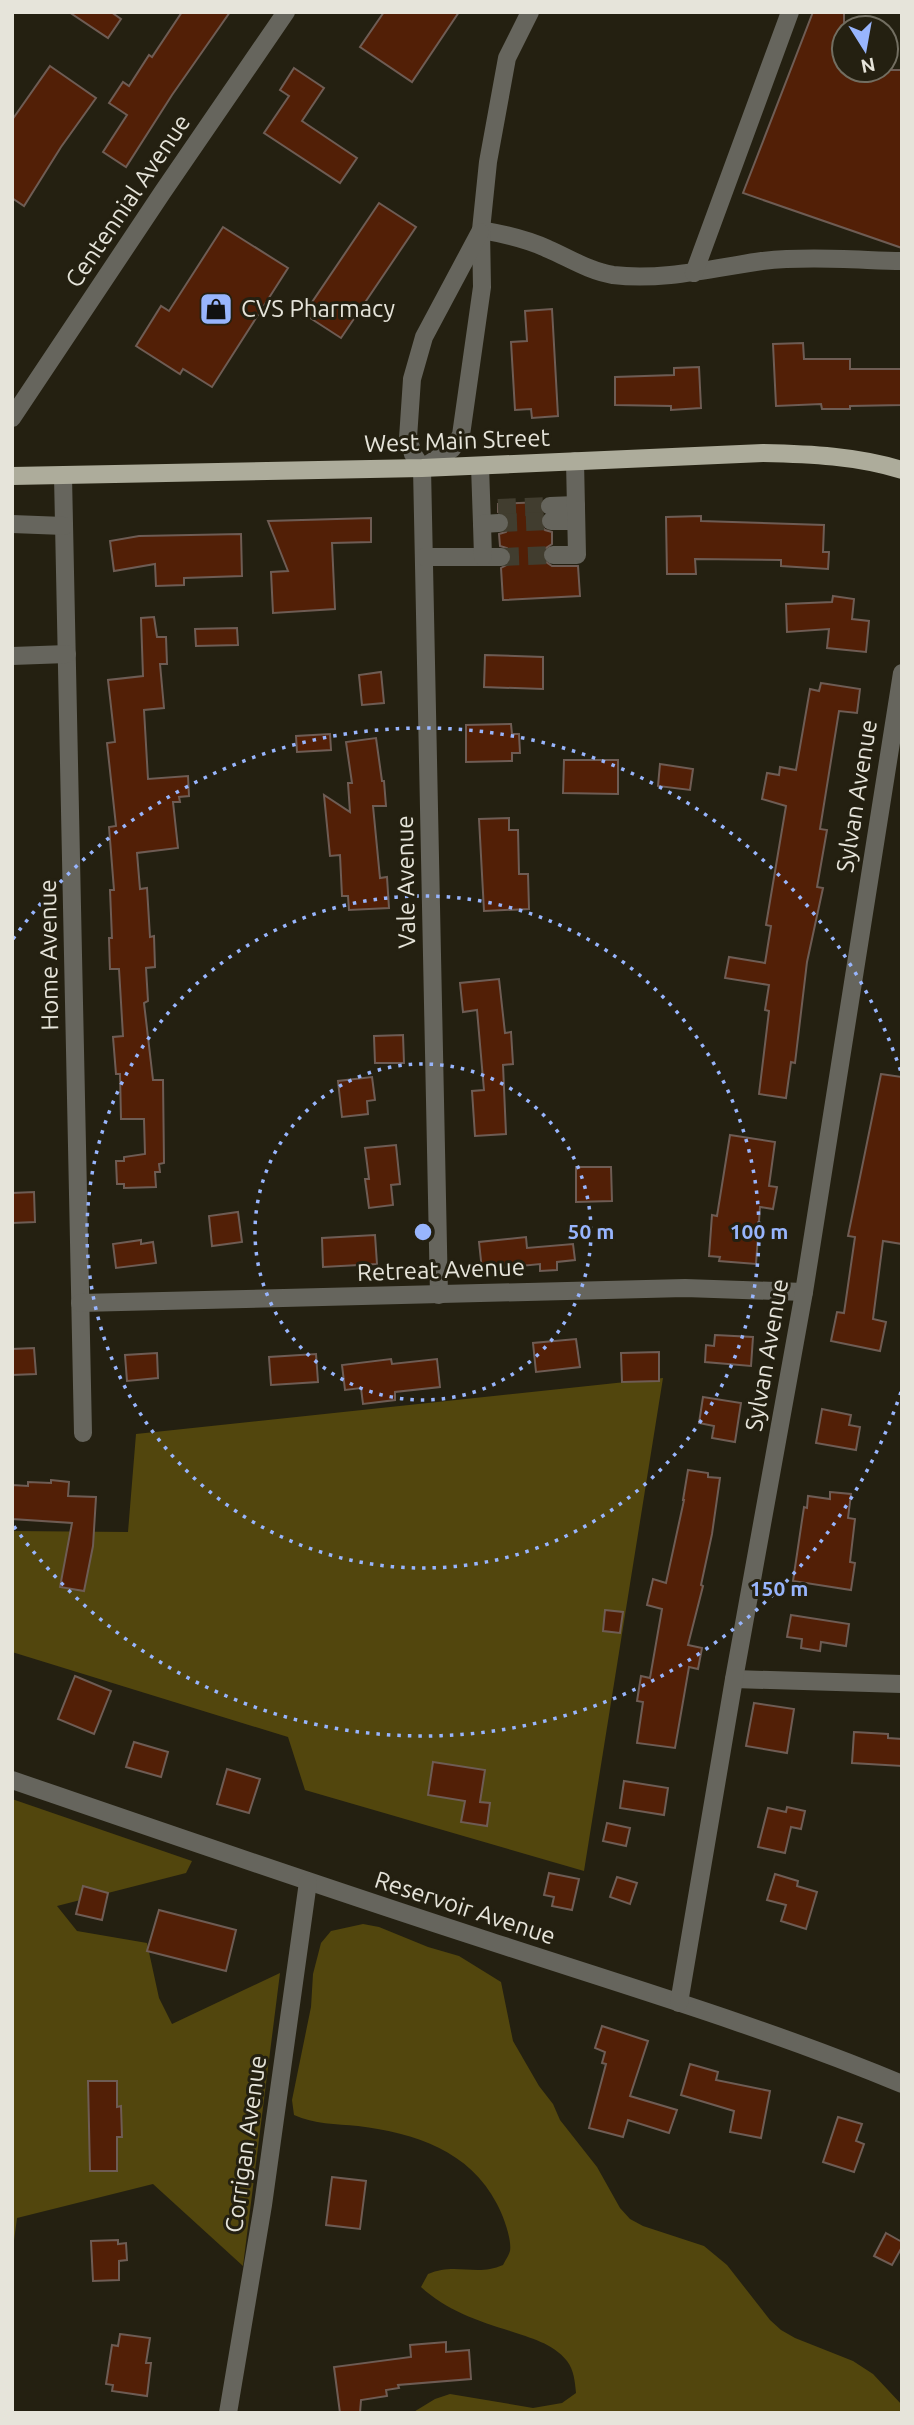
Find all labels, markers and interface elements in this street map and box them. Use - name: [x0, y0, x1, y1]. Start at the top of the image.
- north arrow: [830, 14, 900, 84]
- text: N: [859, 54, 877, 78]
- street label: Centennial Avenue: [60, 109, 195, 292]
- shop icon: CVS Pharmacy: [197, 290, 235, 328]
- place label: CVS Pharmacy: [241, 295, 395, 322]
- street label: West Main Street: [364, 424, 551, 457]
- street label: Sylvan Avenue: [831, 718, 882, 874]
- street label: Vale Avenue: [391, 815, 420, 949]
- street label: Home Avenue: [34, 879, 63, 1031]
- text: 50 m: [568, 1219, 614, 1243]
- text: 100 m: [730, 1219, 788, 1243]
- centre of rings: [411, 1220, 435, 1244]
- street label: Retreat Avenue: [357, 1253, 525, 1286]
- street label: Sylvan Avenue: [740, 1277, 793, 1433]
- text: 150 m: [750, 1576, 808, 1600]
- street label: Reservoir Avenue: [371, 1866, 559, 1949]
- street label: Corrigan Avenue: [220, 2053, 271, 2234]

